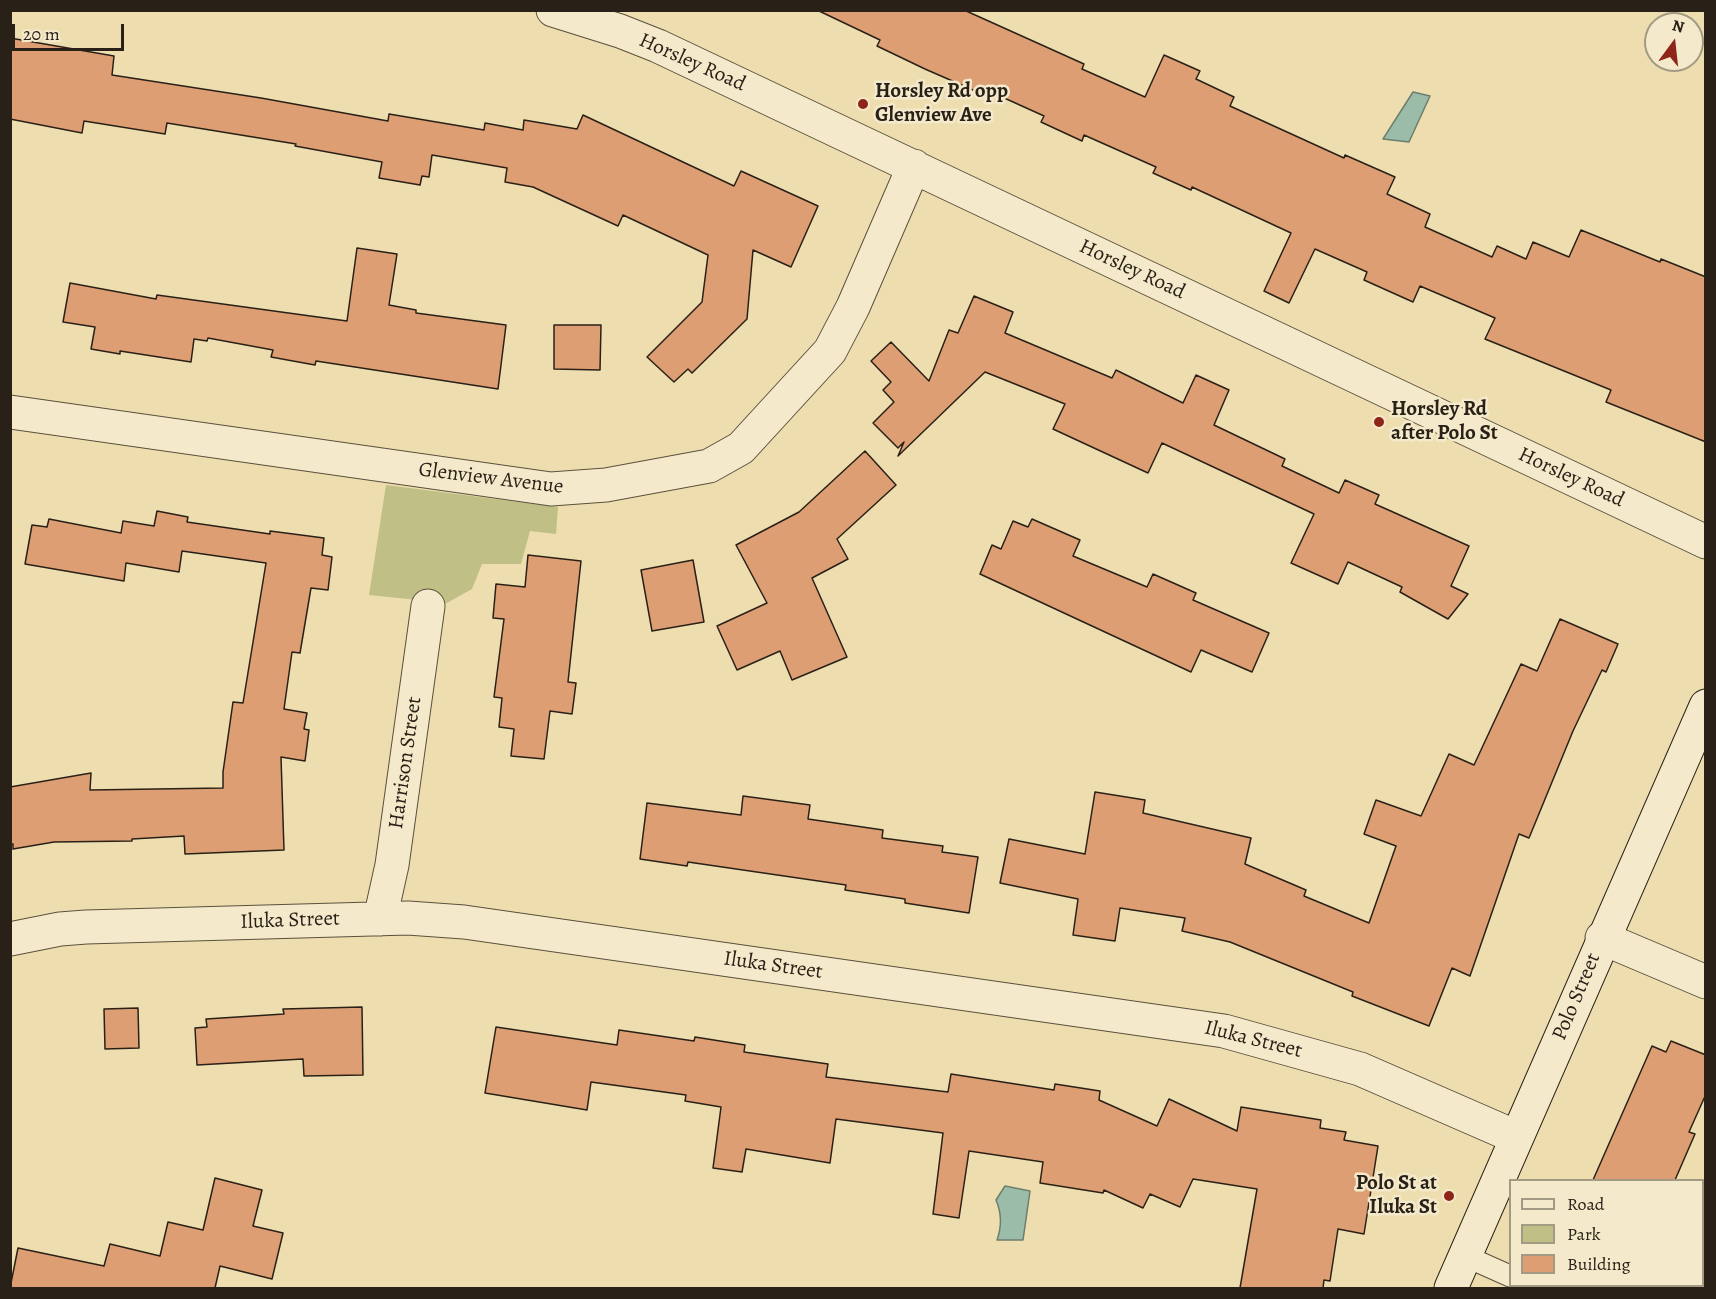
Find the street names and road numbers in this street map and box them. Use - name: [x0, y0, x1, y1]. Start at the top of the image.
- street label: Horsley Road: [635, 28, 749, 98]
- street label: Horsley Road: [1075, 234, 1189, 306]
- street label: Horsley Road: [1514, 442, 1628, 514]
- street label: Glenview Avenue: [417, 458, 565, 500]
- street label: Harrison Street: [384, 695, 428, 831]
- street label: Iluka Street: [240, 907, 340, 935]
- street label: Iluka Street: [722, 947, 824, 985]
- street label: Polo Street: [1547, 950, 1607, 1044]
- street label: Iluka Street: [1202, 1016, 1304, 1064]

